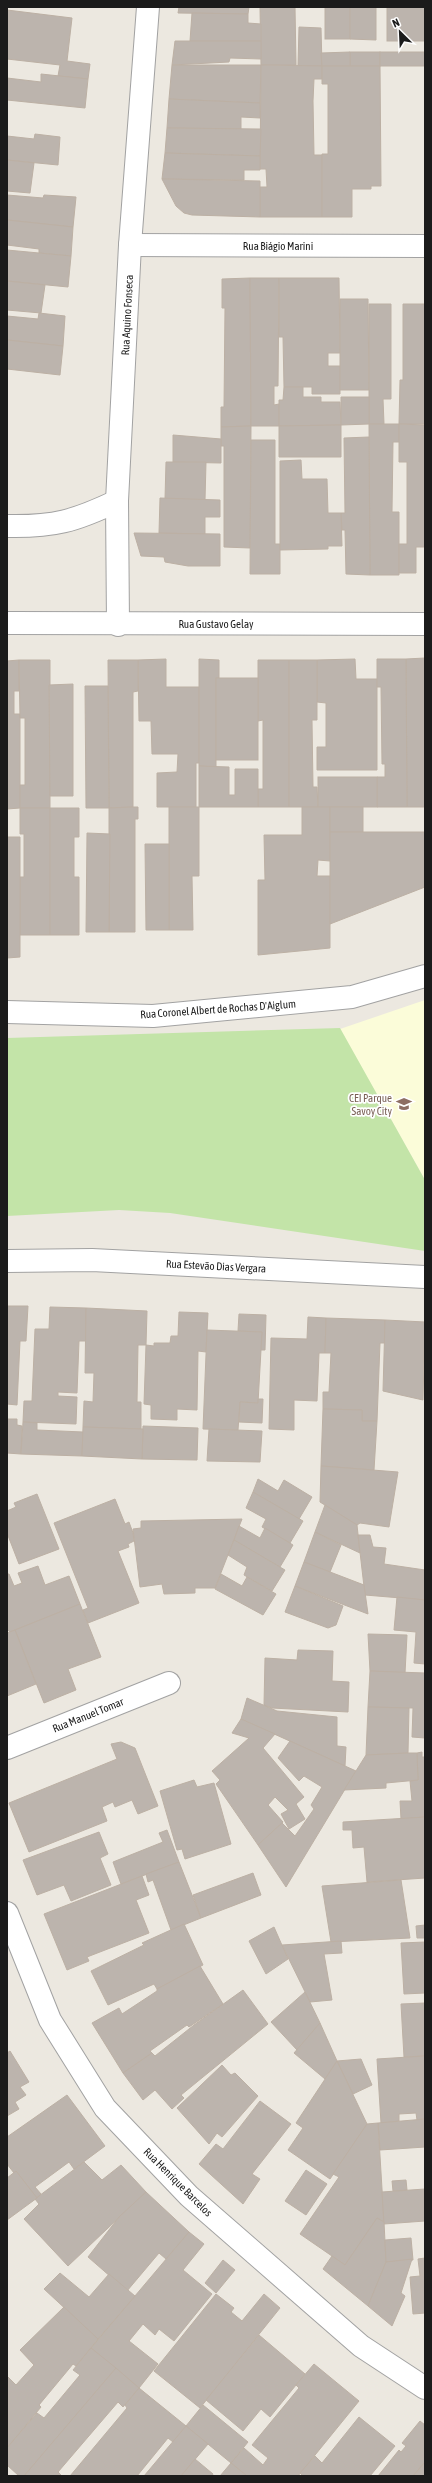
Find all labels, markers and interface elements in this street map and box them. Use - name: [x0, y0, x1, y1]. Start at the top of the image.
- north arrow: [380, 12, 420, 52]
- text: N: [391, 16, 401, 30]
- street label: Rua Biágio Marini: [243, 240, 313, 252]
- street label: Rua Aquino Fonseca: [119, 274, 135, 356]
- street label: Rua Gustavo Gelay: [178, 618, 254, 630]
- street label: Rua Coronel Albert de Rochas D'Aiglum: [140, 998, 296, 1020]
- place label: CEI Parque Savoy City: [349, 1092, 392, 1117]
- school or university icon: CEI Parque Savoy City: [395, 1095, 413, 1113]
- street label: Rua Estevão Dias Vergara: [166, 1257, 266, 1275]
- street label: Rua Manuel Tomar: [51, 1695, 126, 1735]
- street label: Rua Henrique Barcelos: [141, 2145, 215, 2219]

